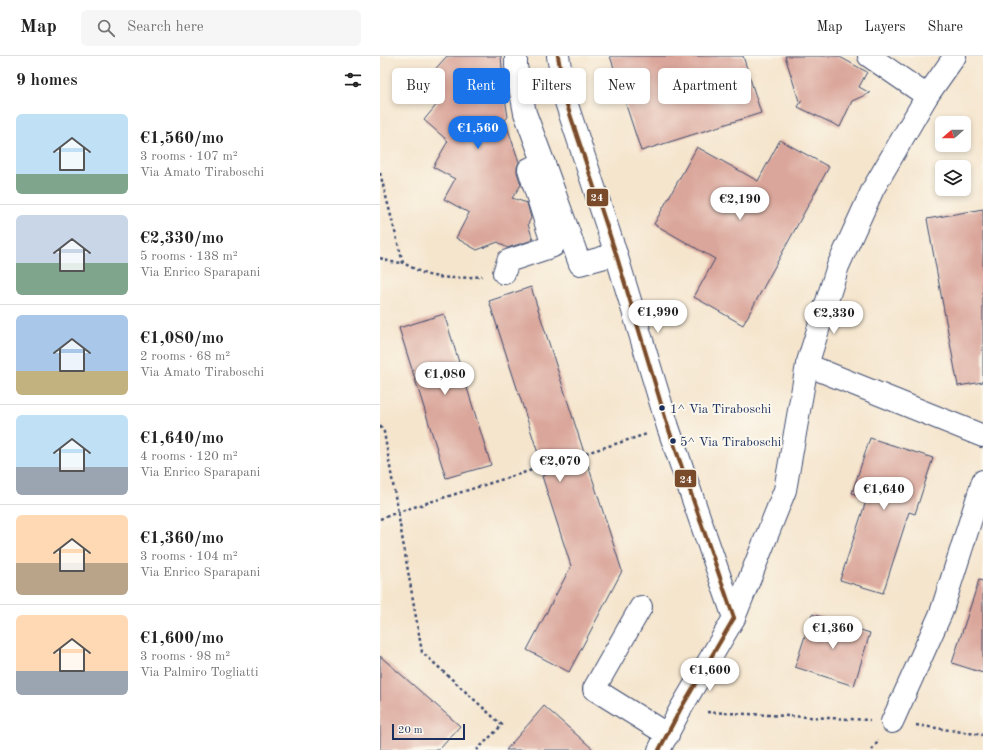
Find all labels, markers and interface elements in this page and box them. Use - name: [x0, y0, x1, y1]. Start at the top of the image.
- search box: [81, 10, 361, 46]
- icon: search: [95, 17, 117, 39]
- text: Map: [20, 18, 57, 37]
- text: Search here: [127, 20, 204, 35]
- text: Map: [817, 20, 843, 34]
- text: Layers: [865, 20, 906, 34]
- text: Share: [928, 20, 963, 34]
- chip: Buy: [392, 68, 445, 104]
- chip: Rent: [453, 68, 510, 104]
- chip: Filters: [518, 68, 586, 104]
- chip: New: [594, 68, 650, 104]
- chip: Apartment: [658, 68, 751, 104]
- icon: filters: [342, 69, 364, 91]
- text: 9 homes: [16, 72, 78, 89]
- pin: €1,560: [445, 116, 511, 150]
- north arrow: [935, 116, 971, 152]
- map controls: [935, 116, 971, 196]
- text: €1,560: [457, 122, 499, 135]
- icon: home: [48, 130, 96, 178]
- text: €1,560/mo: [140, 130, 224, 147]
- text: 3 rooms · 107 m²: [140, 150, 238, 163]
- button: layers: [935, 160, 971, 196]
- text: Via Amato Tiraboschi: [140, 166, 264, 179]
- pin: €2,190: [707, 187, 773, 221]
- line badge: 24: [586, 188, 609, 207]
- text: 24: [591, 193, 603, 204]
- text: €2,190: [719, 193, 761, 206]
- text: €2,330/mo: [140, 230, 224, 247]
- icon: home: [48, 231, 96, 279]
- text: 5 rooms · 138 m²: [140, 250, 238, 263]
- text: Via Enrico Sparapani: [140, 266, 260, 279]
- pin: €1,990: [625, 300, 691, 334]
- pin: €2,330: [801, 301, 867, 335]
- text: €1,990: [637, 306, 679, 319]
- text: €2,330: [813, 307, 855, 320]
- text: €1,080/mo: [140, 330, 224, 347]
- icon: home: [48, 331, 96, 379]
- text: 2 rooms · 68 m²: [140, 350, 230, 363]
- pin: €1,080: [412, 362, 478, 396]
- text: Via Amato Tiraboschi: [140, 366, 264, 379]
- text: €1,080: [424, 368, 466, 381]
- marker: 1^ Via Tiraboschi: [657, 403, 667, 413]
- place label: 1^ Via Tiraboschi: [670, 403, 772, 416]
- text: €1,640/mo: [140, 430, 224, 447]
- icon: home: [48, 431, 96, 479]
- marker: 5^ Via Tiraboschi: [668, 436, 678, 446]
- place label: 5^ Via Tiraboschi: [680, 436, 782, 449]
- pin: €2,070: [527, 449, 593, 483]
- text: 4 rooms · 120 m²: [140, 450, 238, 463]
- text: €2,070: [539, 455, 581, 468]
- text: Via Enrico Sparapani: [140, 466, 260, 479]
- line badge: 24: [674, 469, 697, 488]
- text: 24: [680, 475, 692, 486]
- pin: €1,640: [851, 477, 917, 511]
- text: €1,640: [863, 483, 905, 496]
- text: €1,360/mo: [140, 530, 224, 547]
- icon: home: [48, 531, 96, 579]
- text: 3 rooms · 104 m²: [140, 550, 238, 563]
- text: Via Enrico Sparapani: [140, 566, 260, 579]
- pin: €1,360: [800, 616, 866, 650]
- text: €1,360: [812, 622, 854, 635]
- text: €1,600/mo: [140, 630, 224, 647]
- icon: home: [48, 631, 96, 679]
- text: 3 rooms · 98 m²: [140, 650, 230, 663]
- pin: €1,600: [677, 658, 743, 692]
- text: €1,600: [689, 664, 731, 677]
- text: Via Palmiro Togliatti: [140, 666, 258, 679]
- scale bar: [392, 722, 465, 741]
- text: 20 m: [398, 725, 423, 736]

